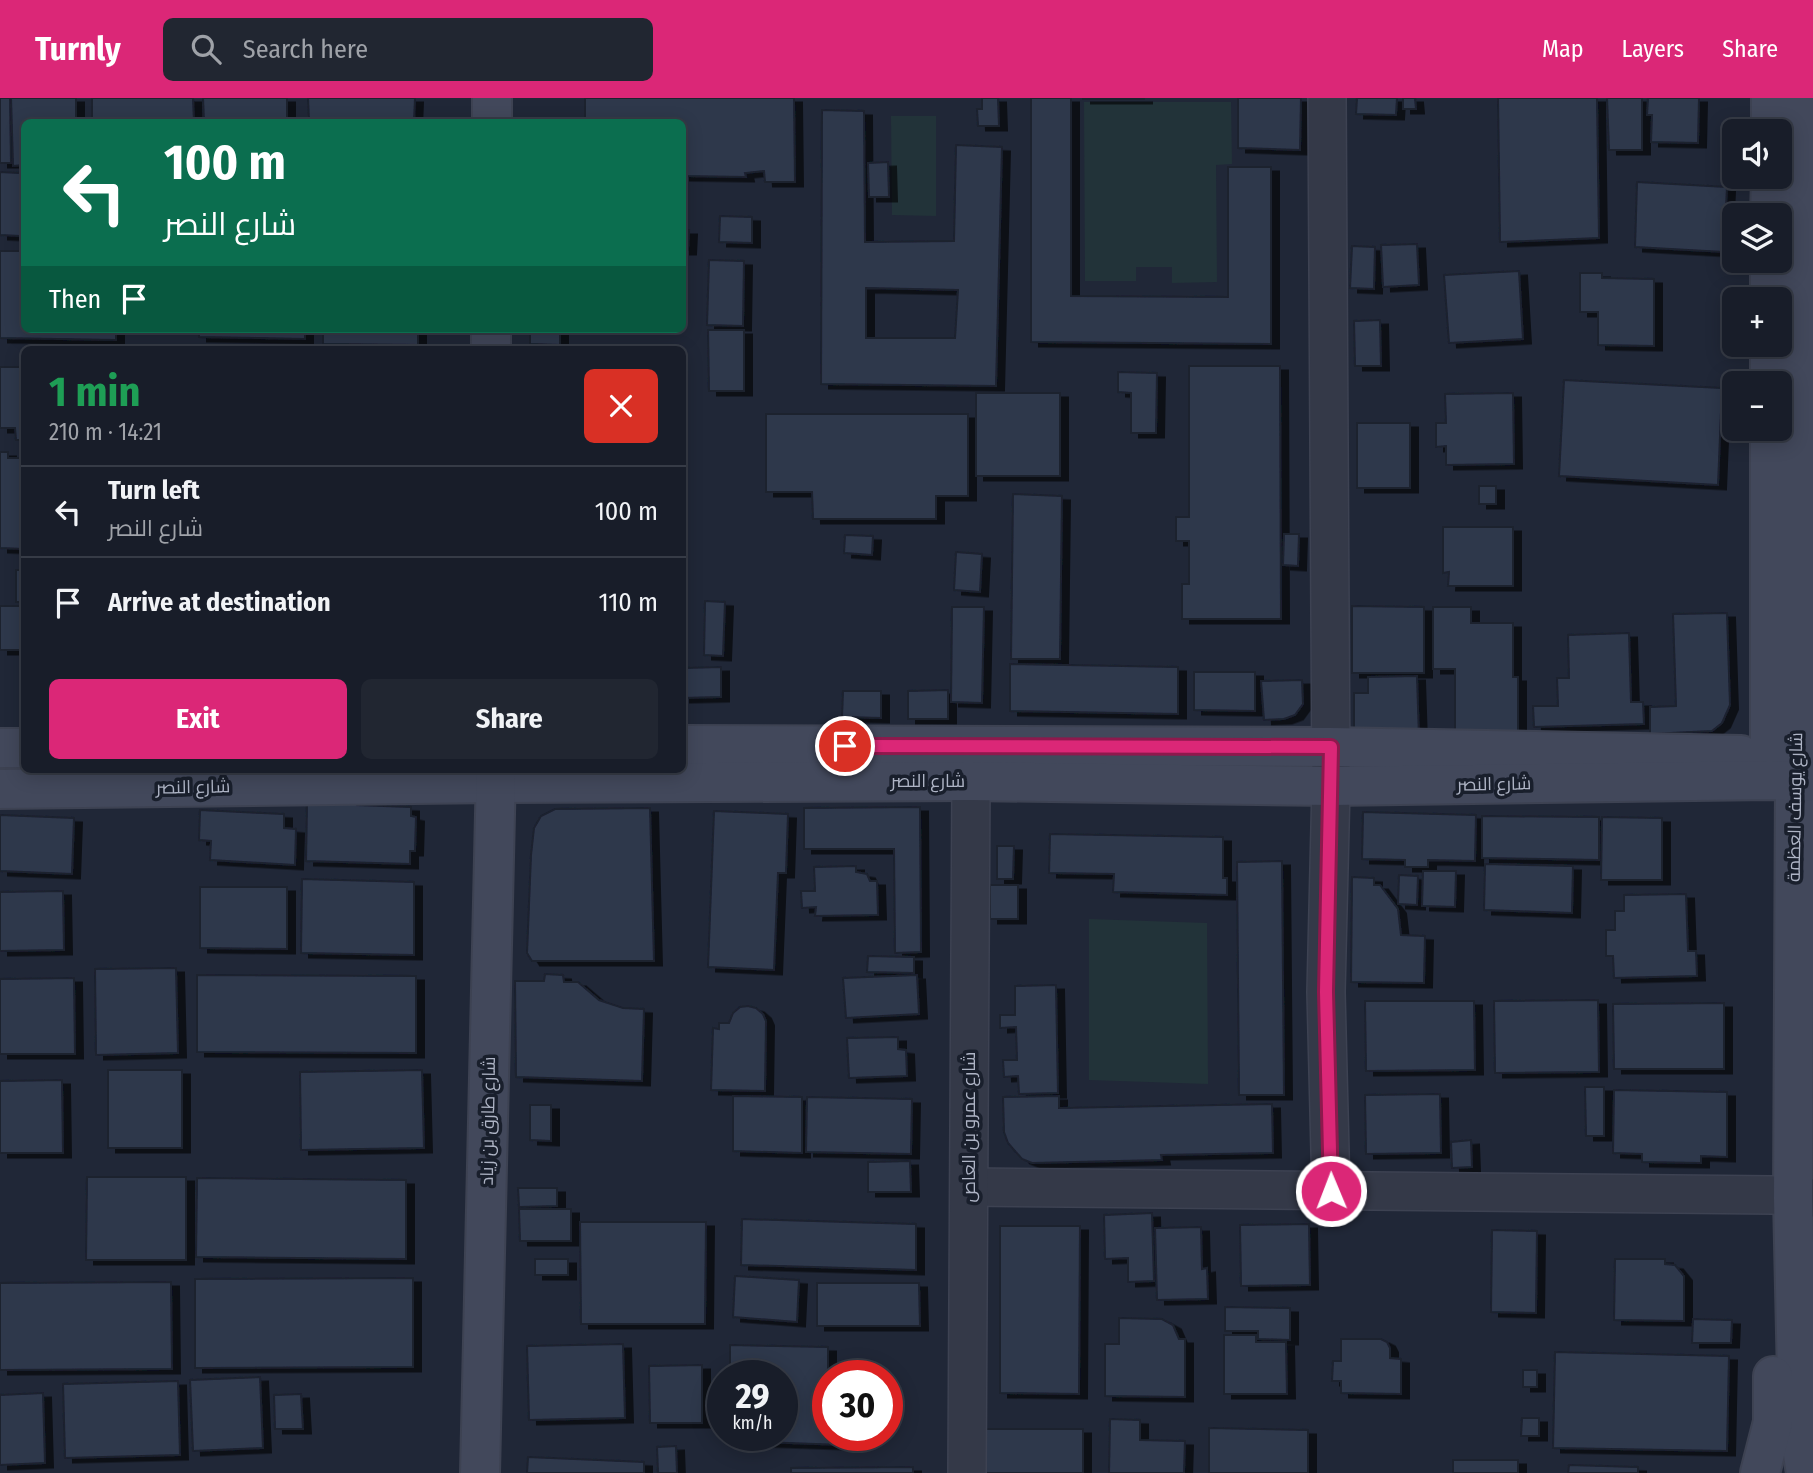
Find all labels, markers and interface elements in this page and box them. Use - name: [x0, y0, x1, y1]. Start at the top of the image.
- search box: [163, 18, 653, 81]
- text: Turnly: [35, 29, 121, 69]
- icon: search: [187, 30, 225, 68]
- text: Search here: [243, 34, 368, 65]
- text: Map: [1542, 35, 1584, 63]
- text: Layers: [1622, 35, 1684, 63]
- text: Share: [1722, 35, 1778, 63]
- map controls: [1722, 119, 1792, 441]
- button: sound: [1722, 119, 1792, 189]
- text: 100 m: [164, 133, 286, 192]
- icon: left: [49, 147, 140, 238]
- button: layers: [1722, 203, 1792, 273]
- text: شارع النصر: [164, 205, 296, 243]
- icon: arrive: [115, 280, 153, 318]
- text: Then: [49, 284, 101, 315]
- button: +: [1722, 287, 1792, 357]
- text: 1 min: [49, 367, 140, 417]
- button: close: [584, 369, 658, 443]
- button: −: [1722, 371, 1792, 441]
- text: 210 m · 14:21: [49, 418, 162, 446]
- text: Turn left: [108, 475, 200, 506]
- icon: left: [49, 493, 87, 531]
- text: 100 m: [595, 496, 658, 527]
- text: شارع النصر: [108, 514, 203, 542]
- icon: arrive: [49, 584, 87, 622]
- text: Arrive at destination: [108, 587, 331, 618]
- text: 110 m: [598, 587, 658, 618]
- button: Exit: [49, 679, 347, 759]
- button: Share: [361, 679, 658, 759]
- pin: [815, 716, 875, 776]
- icon: arrive: [826, 727, 864, 765]
- street label: شارع يوسف العظمة: [1783, 732, 1808, 882]
- street label: شارع النصر: [890, 770, 965, 793]
- street label: شارع النصر: [1456, 772, 1531, 797]
- street label: شارع النصر: [155, 775, 230, 800]
- street label: شارع عمرو بن العاص: [958, 1052, 981, 1202]
- street label: شارع طارق بن زياد: [476, 1056, 501, 1186]
- position arrow: [1294, 1154, 1368, 1228]
- speed limit sign: 30: [812, 1360, 903, 1451]
- text: 29: [735, 1375, 770, 1417]
- text: km/h: [732, 1412, 773, 1434]

